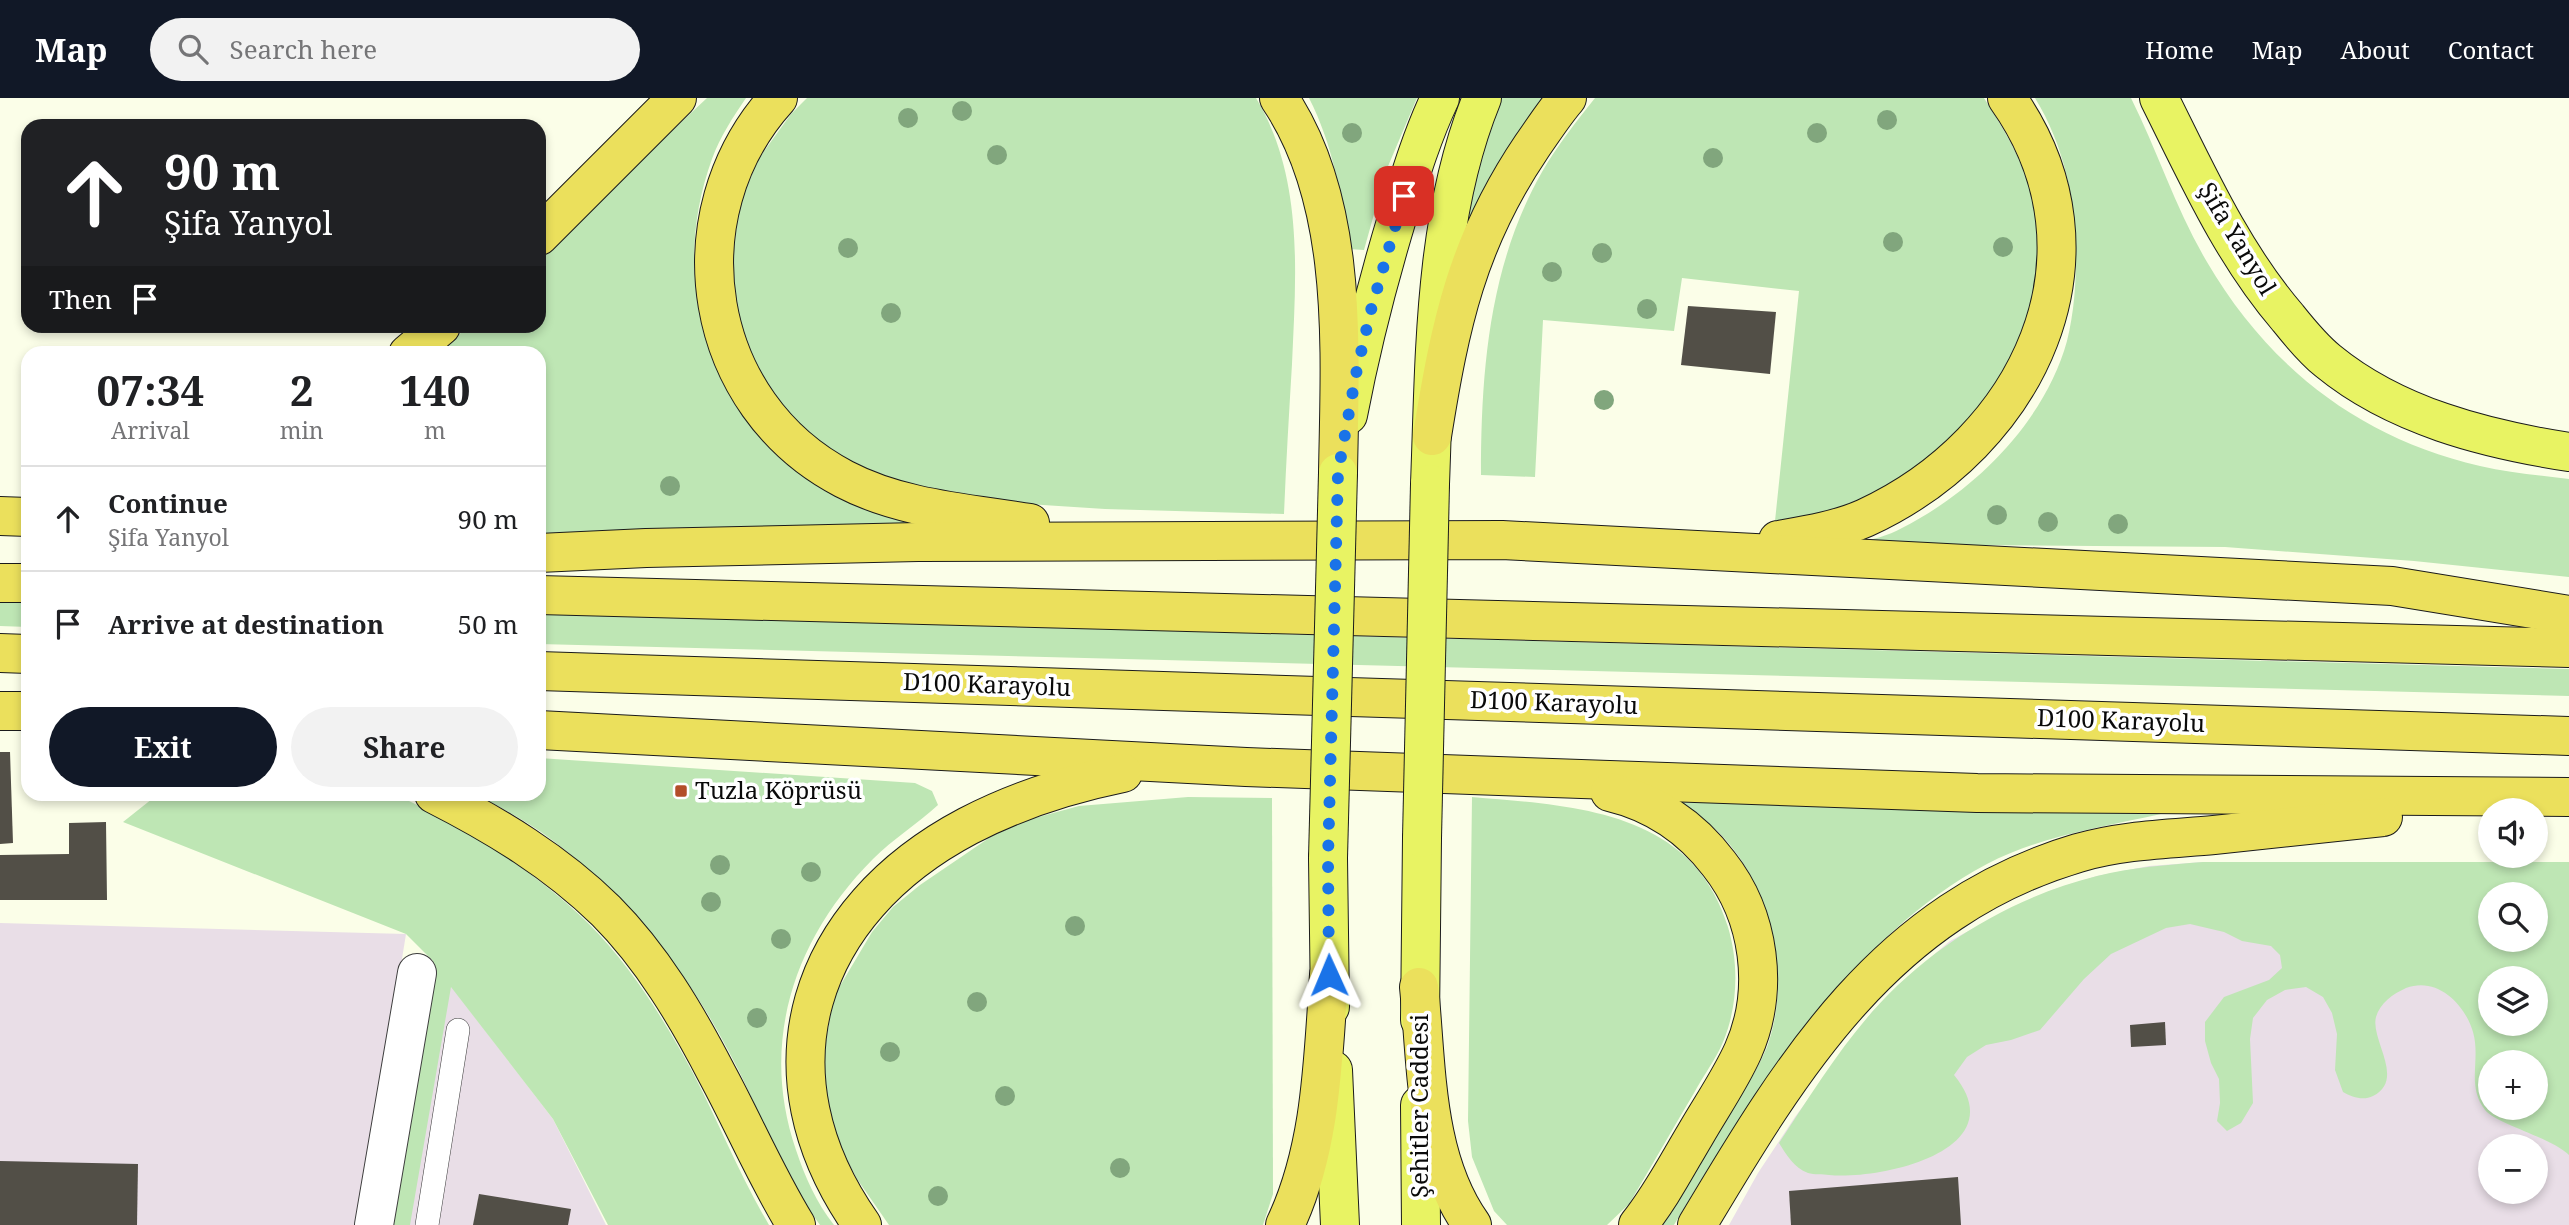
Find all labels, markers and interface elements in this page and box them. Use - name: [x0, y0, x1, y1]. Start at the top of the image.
- search box: [150, 18, 640, 81]
- text: Map: [35, 27, 108, 72]
- icon: search: [174, 30, 212, 68]
- text: Search here: [230, 31, 377, 67]
- text: Home: [2145, 33, 2214, 66]
- text: Map: [2252, 33, 2303, 66]
- text: About: [2341, 33, 2410, 66]
- text: Contact: [2448, 33, 2534, 66]
- text: 90 m: [164, 138, 280, 204]
- icon: ahead: [49, 147, 140, 238]
- pin: [1374, 166, 1434, 226]
- street label: Şifa Yanyol: [2192, 176, 2285, 301]
- icon: arrive: [1385, 177, 1423, 215]
- text: Şifa Yanyol: [164, 201, 332, 244]
- icon: arrive: [126, 280, 164, 318]
- text: Then: [49, 281, 112, 317]
- text: 07:34: [97, 361, 204, 418]
- text: 2: [290, 361, 314, 418]
- text: 140: [399, 361, 470, 418]
- text: Arrival: [111, 414, 190, 446]
- text: min: [280, 414, 324, 446]
- text: m: [424, 414, 446, 446]
- text: Continue: [108, 485, 228, 521]
- icon: ahead: [49, 500, 87, 538]
- text: 90 m: [458, 501, 518, 537]
- text: Şifa Yanyol: [108, 521, 229, 553]
- icon: arrive: [49, 605, 87, 643]
- text: Arrive at destination: [108, 606, 384, 642]
- text: 50 m: [458, 606, 518, 642]
- street label: D100 Karayolu: [902, 664, 1072, 703]
- street label: D100 Karayolu: [1469, 682, 1639, 721]
- street label: D100 Karayolu: [2036, 700, 2206, 739]
- button: Exit: [49, 707, 277, 787]
- button: Share: [291, 707, 518, 787]
- place label: Tuzla Köprüsü: [695, 773, 862, 806]
- marker: Tuzla Köprüsü: [673, 783, 689, 799]
- map controls: [2478, 798, 2548, 1204]
- button: sound: [2478, 798, 2548, 868]
- button: search: [2478, 882, 2548, 952]
- position arrow: [1292, 938, 1366, 1012]
- button: layers: [2478, 966, 2548, 1036]
- street label: Şehitler Caddesi: [1402, 1014, 1435, 1198]
- button: +: [2478, 1050, 2548, 1120]
- button: −: [2478, 1134, 2548, 1204]

